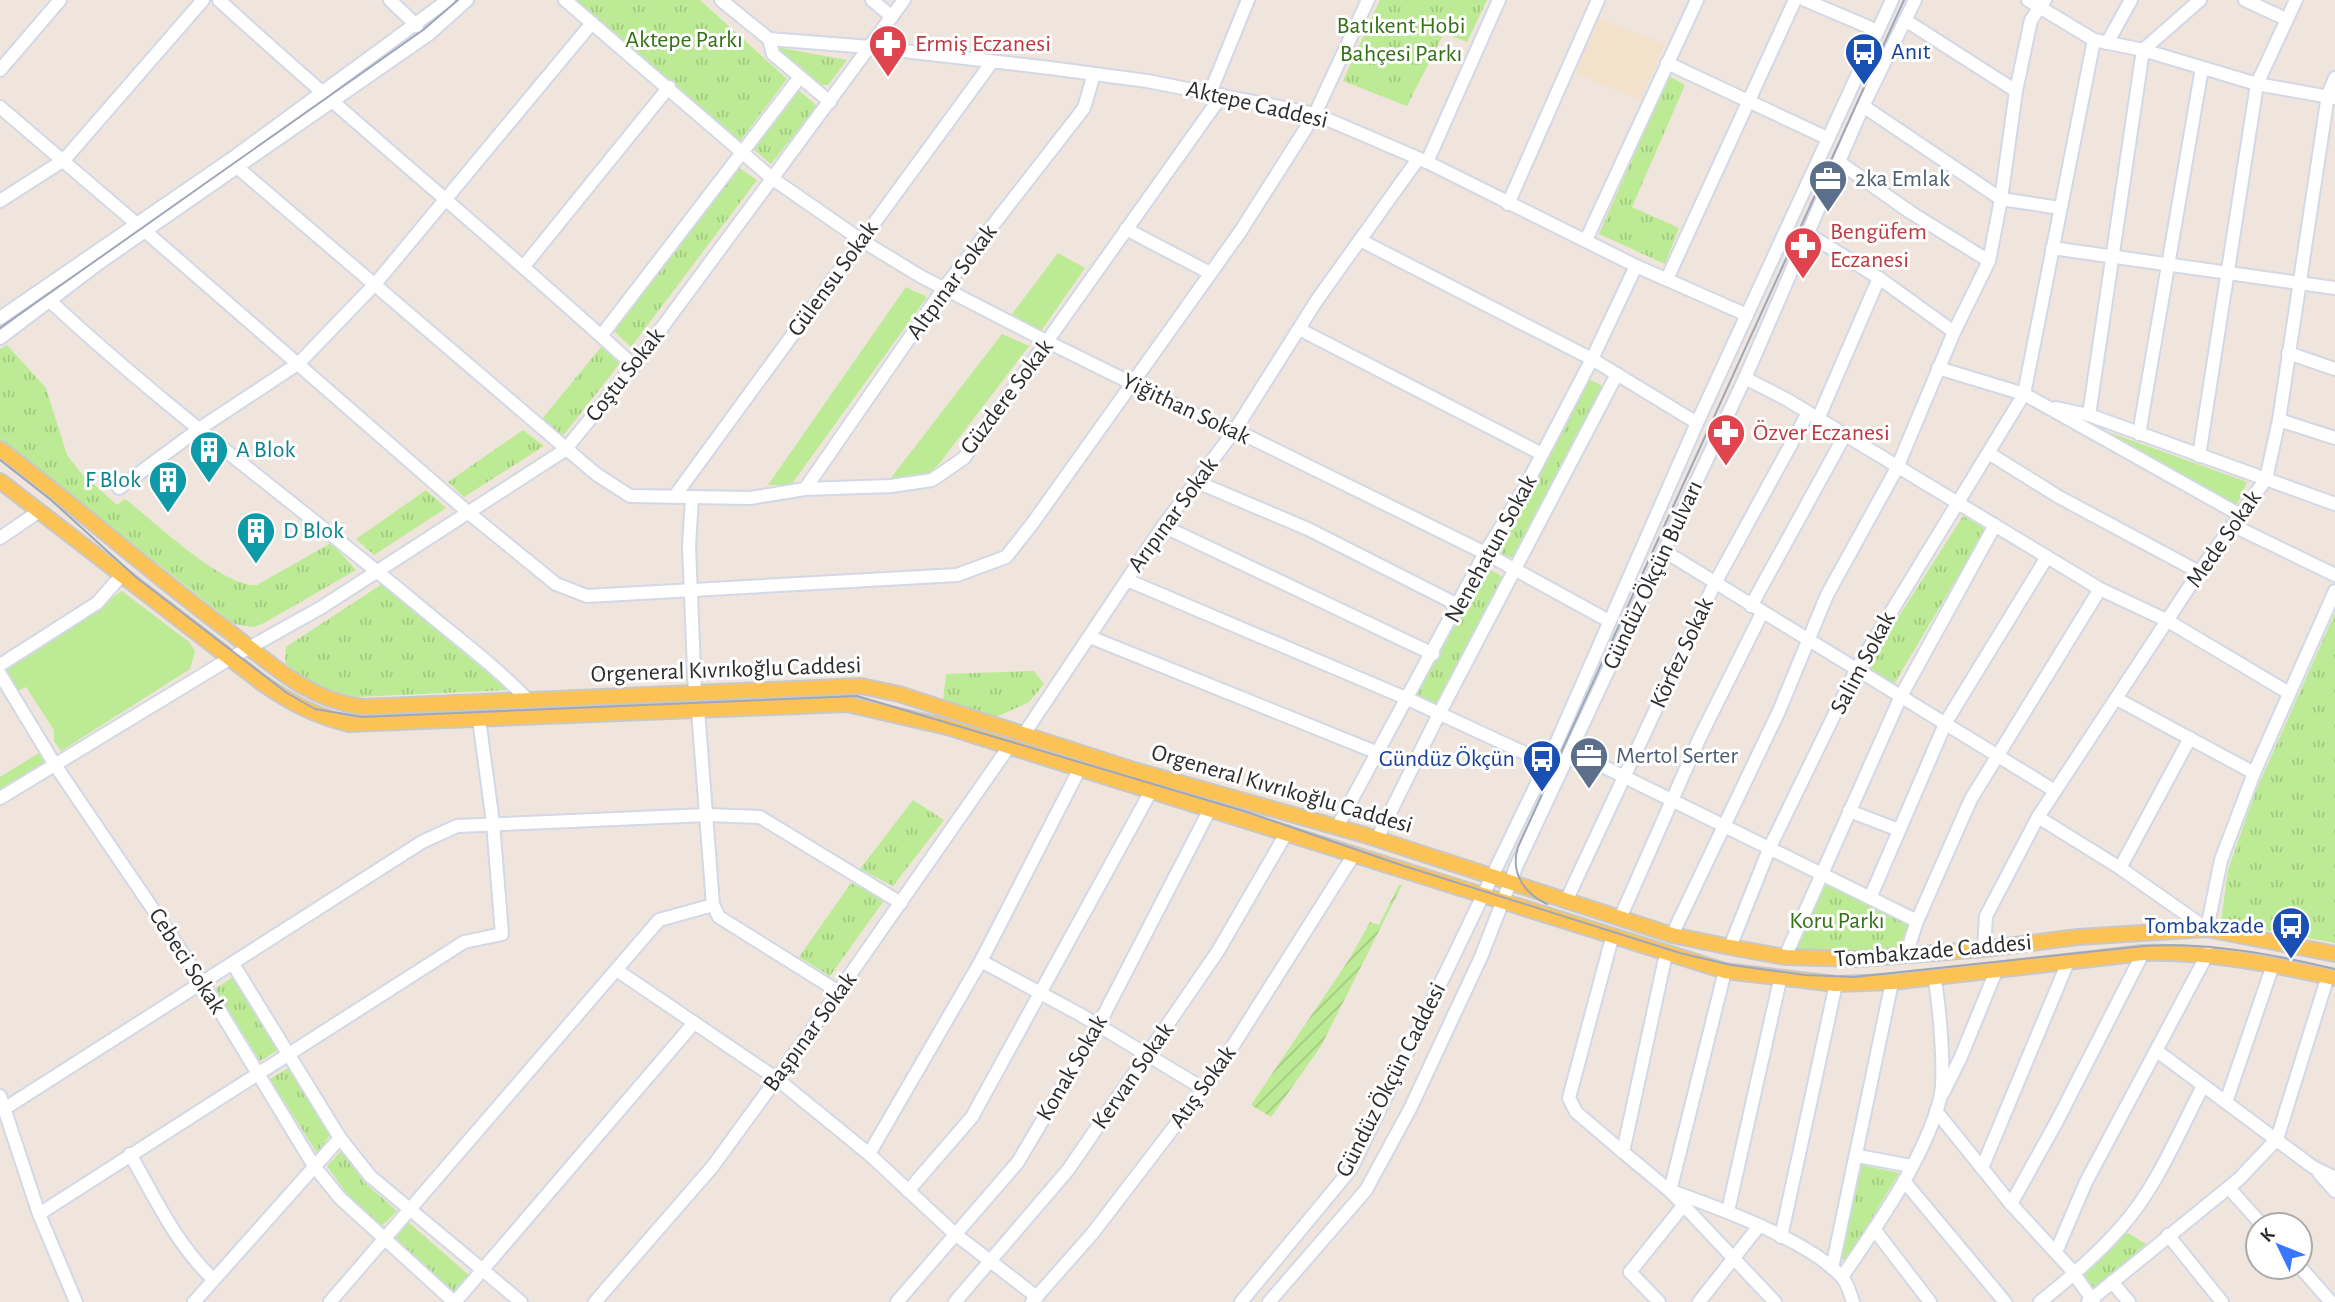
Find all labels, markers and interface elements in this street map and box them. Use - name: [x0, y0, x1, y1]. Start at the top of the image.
- park label: Batıkent Hobi Bahçesi Parkı: [1337, 14, 1465, 66]
- pharmacy icon: Ermiş Eczanesi: [867, 23, 909, 78]
- park label: Aktepe Parkı: [625, 28, 743, 52]
- bus stop icon: Anıt: [1843, 31, 1885, 86]
- place label: Ermiş Eczanesi: [915, 32, 1051, 56]
- place label: Anıt: [1891, 40, 1931, 64]
- street label: Aktepe Caddesi: [1184, 77, 1330, 133]
- office icon: 2ka Emlak: [1807, 158, 1849, 213]
- place label: 2ka Emlak: [1855, 167, 1950, 191]
- street label: Gülensu Sokak: [783, 217, 883, 341]
- street label: Altpınar Sokak: [902, 220, 1002, 344]
- place label: Bengüfem Eczanesi: [1830, 220, 1927, 272]
- pharmacy icon: Bengüfem Eczanesi: [1782, 225, 1824, 280]
- street label: Coştu Sokak: [581, 324, 669, 426]
- street label: Güzdere Sokak: [956, 335, 1058, 459]
- street label: Yiğithan Sokak: [1118, 369, 1254, 449]
- pharmacy icon: Özver Eczanesi: [1705, 412, 1747, 467]
- place label: Özver Eczanesi: [1753, 420, 1890, 445]
- building icon: A Blok: [188, 429, 230, 484]
- place label: A Blok: [236, 438, 295, 462]
- street label: Arıpınar Sokak: [1124, 453, 1222, 577]
- building icon: F Blok: [147, 459, 189, 514]
- place label: F Blok: [85, 468, 141, 492]
- street label: Nenehatun Sokak: [1440, 471, 1542, 627]
- street label: Gündüz Ökçün Bulvarı: [1598, 476, 1707, 673]
- street label: Mede Sokak: [2182, 486, 2266, 592]
- building icon: D Blok: [235, 510, 277, 565]
- place label: D Blok: [283, 519, 344, 543]
- street label: Körfez Sokak: [1646, 594, 1718, 712]
- street label: Salim Sokak: [1826, 608, 1900, 718]
- street label: Orgeneral Kıvrıkoğlu Caddesi: [590, 653, 862, 687]
- office icon: Mertol Serter: [1568, 735, 1610, 790]
- bus stop icon: Gündüz Ökçün: [1521, 738, 1563, 793]
- street label: Orgeneral Kıvrıkoğlu Caddesi: [1149, 740, 1415, 838]
- place label: Mertol Serter: [1616, 744, 1738, 768]
- place label: Gündüz Ökçün: [1379, 746, 1515, 771]
- street label: Cebeci Sokak: [144, 904, 230, 1018]
- bus stop icon: Tombakzade: [2270, 905, 2312, 960]
- park label: Koru Parkı: [1789, 909, 1885, 933]
- place label: Tombakzade: [2144, 914, 2264, 938]
- street label: Tombakzade Caddesi: [1833, 930, 2033, 972]
- street label: Başpınar Sokak: [759, 968, 861, 1096]
- street label: Gündüz Ökçün Caddesi: [1331, 979, 1450, 1181]
- street label: Konak Sokak: [1032, 1011, 1112, 1125]
- street label: Kervan Sokak: [1088, 1018, 1178, 1134]
- street label: Atış Sokak: [1165, 1042, 1241, 1132]
- north arrow: [2244, 1211, 2314, 1281]
- text: K: [2257, 1224, 2279, 1246]

